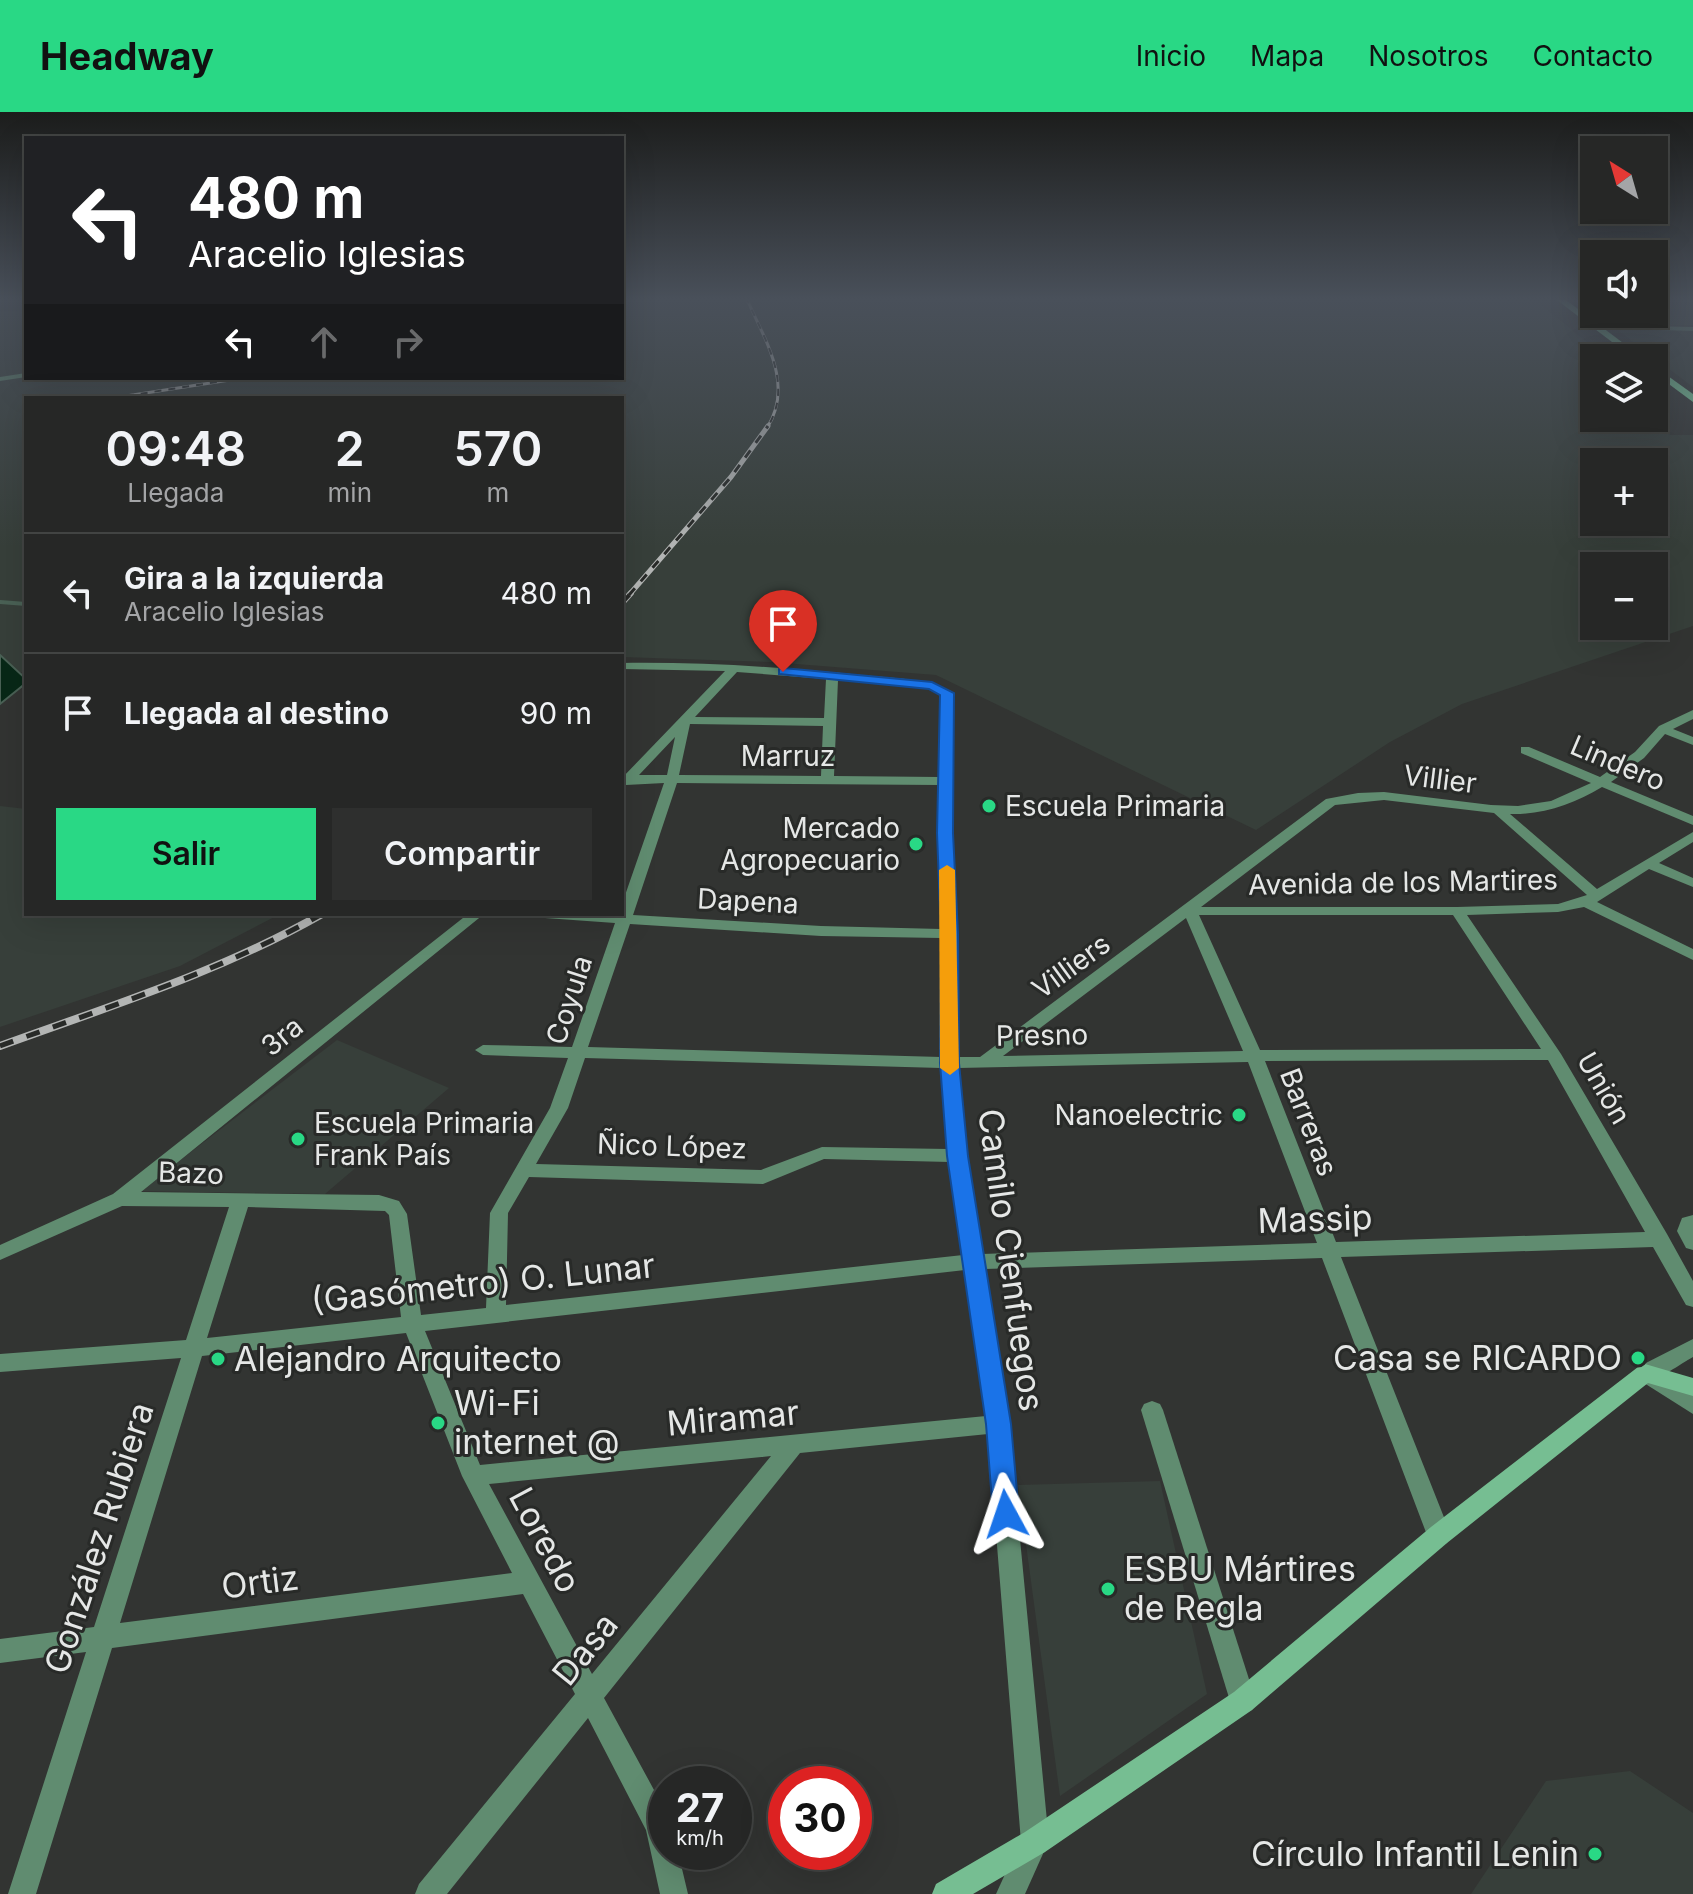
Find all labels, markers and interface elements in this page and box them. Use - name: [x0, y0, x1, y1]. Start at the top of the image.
- text: Headway: [40, 33, 214, 79]
- text: Inicio: [1136, 39, 1206, 73]
- text: Mapa: [1250, 39, 1324, 73]
- text: Nosotros: [1368, 39, 1489, 73]
- text: Contacto: [1533, 39, 1653, 73]
- north arrow: [1580, 136, 1668, 224]
- map controls: [1580, 136, 1668, 640]
- text: 480 m: [188, 164, 364, 232]
- icon: left: [56, 168, 160, 272]
- text: Aracelio Iglesias: [188, 232, 466, 276]
- button: sound: [1580, 240, 1668, 328]
- icon: left: [218, 320, 262, 364]
- icon: ahead: [302, 320, 346, 364]
- icon: right: [386, 320, 430, 364]
- button: layers: [1580, 344, 1668, 432]
- text: 09:48: [106, 419, 246, 478]
- text: 2: [335, 419, 365, 478]
- text: 570: [454, 419, 542, 478]
- button: +: [1580, 448, 1668, 536]
- text: Llegada: [127, 477, 224, 508]
- text: min: [328, 477, 372, 508]
- text: m: [487, 477, 509, 508]
- button: −: [1580, 552, 1668, 640]
- text: Gira a la izquierda: [124, 560, 384, 596]
- icon: left: [56, 571, 100, 615]
- text: 480 m: [500, 575, 592, 611]
- pin: [749, 590, 817, 672]
- text: Aracelio Iglesias: [124, 596, 325, 627]
- icon: arrive: [761, 602, 805, 646]
- icon: arrive: [56, 691, 100, 735]
- text: Llegada al destino: [124, 695, 389, 731]
- text: 90 m: [520, 695, 592, 731]
- street label: Lindero: [1566, 728, 1670, 798]
- street label: Marruz: [741, 739, 835, 773]
- street label: Villier: [1402, 758, 1478, 800]
- place label: Escuela Primaria: [1005, 789, 1225, 823]
- marker: Escuela Primaria: [980, 797, 998, 815]
- button: Salir: [56, 808, 316, 900]
- button: Compartir: [332, 808, 592, 900]
- place label: Mercado Agropecuario: [720, 811, 900, 877]
- marker: Mercado Agropecuario: [907, 835, 925, 853]
- street label: Avenida de los Martires: [1248, 862, 1558, 902]
- street label: Dapena: [696, 881, 800, 921]
- street label: Villiers: [1025, 926, 1117, 1006]
- street label: Coyula: [539, 951, 599, 1049]
- street label: 3ra: [254, 1009, 310, 1063]
- street label: Presno: [996, 1017, 1088, 1053]
- street label: Unión: [1570, 1046, 1638, 1130]
- street label: Barreras: [1273, 1063, 1345, 1181]
- place label: Nanoelectric: [1055, 1098, 1223, 1132]
- place label: Escuela Primaria Frank País: [314, 1106, 534, 1172]
- street label: Camilo Cienfuegos: [970, 1106, 1053, 1414]
- marker: Nanoelectric: [1230, 1106, 1248, 1124]
- street label: Ñico López: [597, 1126, 747, 1166]
- marker: Escuela Primaria Frank País: [289, 1130, 307, 1148]
- street label: Bazo: [157, 1155, 225, 1191]
- street label: Massip: [1257, 1196, 1373, 1241]
- street label: (Gasómetro) O. Lunar: [309, 1244, 657, 1321]
- place label: Casa se RICARDO: [1333, 1337, 1622, 1378]
- place label: Alejandro Arquitecto: [234, 1338, 562, 1379]
- marker: Casa se RICARDO: [1629, 1349, 1647, 1367]
- marker: Alejandro Arquitecto: [209, 1350, 227, 1368]
- place label: Wi-Fi internet @: [454, 1382, 620, 1462]
- street label: Miramar: [665, 1391, 801, 1444]
- street label: González Rubiera: [35, 1397, 162, 1678]
- marker: Wi-Fi internet @: [429, 1414, 447, 1432]
- position arrow: [964, 1472, 1048, 1556]
- street label: Loredo: [501, 1480, 590, 1599]
- place label: ESBU Mártires de Regla: [1124, 1548, 1356, 1628]
- street label: Ortiz: [219, 1556, 301, 1607]
- marker: ESBU Mártires de Regla: [1099, 1580, 1117, 1598]
- street label: Dasa: [543, 1604, 626, 1693]
- speed limit sign: 30: [768, 1766, 872, 1870]
- text: 27: [676, 1783, 724, 1832]
- text: km/h: [676, 1826, 724, 1850]
- place label: Círculo Infantil Lenin: [1251, 1833, 1579, 1874]
- marker: Círculo Infantil Lenin: [1586, 1845, 1604, 1863]

